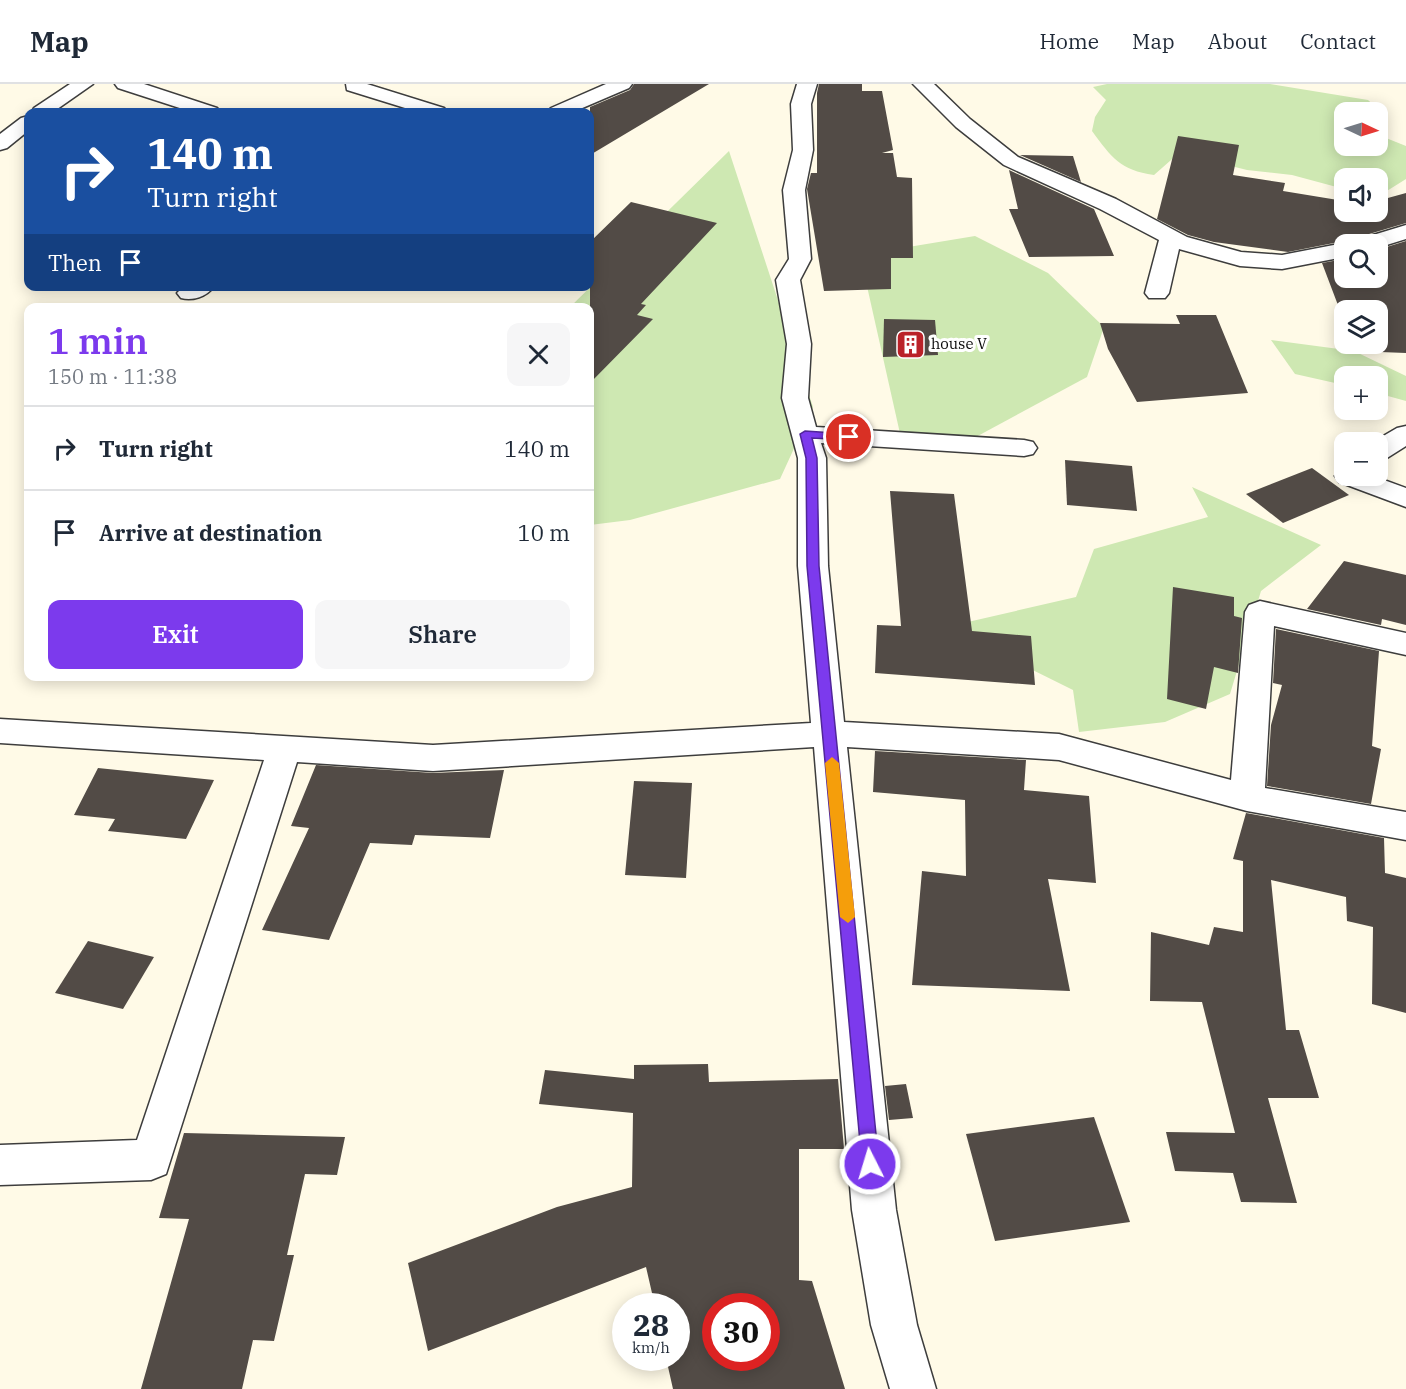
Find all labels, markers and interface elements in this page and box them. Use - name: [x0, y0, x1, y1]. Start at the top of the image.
- text: Map: [30, 23, 89, 60]
- text: Home: [1039, 27, 1099, 55]
- text: Map: [1132, 27, 1175, 55]
- text: About: [1208, 27, 1267, 55]
- text: Contact: [1300, 27, 1376, 55]
- north arrow: [1334, 102, 1388, 156]
- map controls: [1334, 102, 1388, 486]
- text: 140 m: [147, 126, 273, 181]
- icon: right: [48, 132, 126, 210]
- button: sound: [1334, 168, 1388, 222]
- text: Turn right: [147, 179, 278, 214]
- button: search: [1334, 234, 1388, 288]
- icon: arrive: [114, 246, 147, 279]
- text: Then: [48, 248, 102, 277]
- button: layers: [1334, 300, 1388, 354]
- text: 1 min: [48, 317, 148, 364]
- button: close: [507, 323, 570, 386]
- building icon: house V: [894, 328, 926, 360]
- place label: house V: [931, 334, 987, 353]
- text: 150 m · 11:38: [48, 363, 177, 390]
- button: +: [1334, 366, 1388, 420]
- pin: [823, 411, 874, 462]
- icon: arrive: [832, 420, 865, 453]
- icon: right: [48, 432, 81, 465]
- button: −: [1334, 432, 1388, 486]
- text: Turn right: [99, 434, 213, 463]
- text: 140 m: [504, 434, 570, 463]
- icon: arrive: [48, 516, 81, 549]
- text: Arrive at destination: [99, 518, 322, 547]
- text: 10 m: [518, 518, 570, 547]
- button: Exit: [48, 600, 303, 669]
- button: Share: [315, 600, 570, 669]
- position arrow: [838, 1132, 902, 1196]
- speed limit sign: 30: [702, 1293, 780, 1371]
- text: 28: [633, 1305, 669, 1344]
- text: km/h: [632, 1338, 670, 1357]

